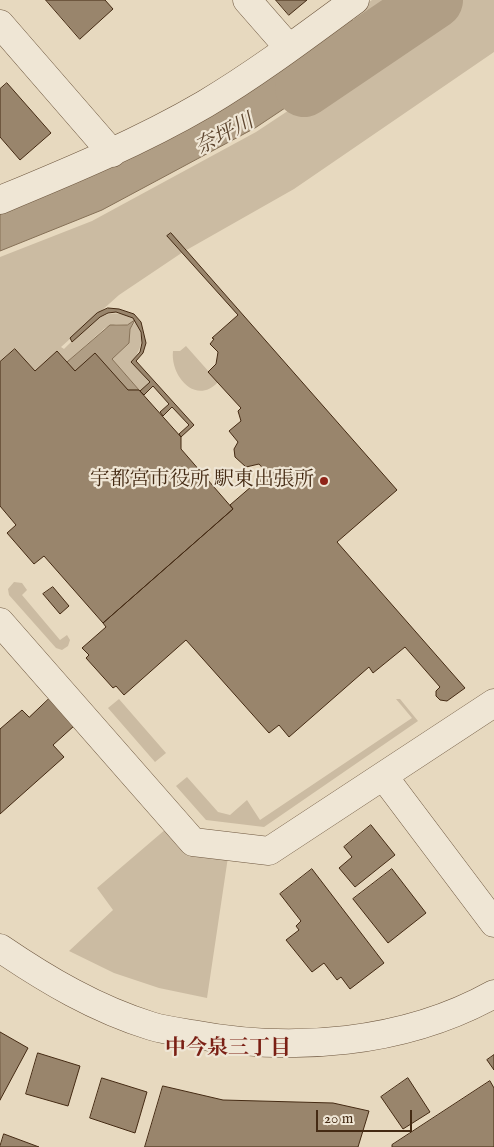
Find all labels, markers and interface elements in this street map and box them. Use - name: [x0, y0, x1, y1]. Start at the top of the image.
- water label: 奈坪川: [191, 110, 259, 162]
- place label: 宇都宮市役所 駅東出張所: [90, 469, 314, 493]
- marker: 宇都宮市役所 駅東出張所: [318, 475, 330, 487]
- district label: 中今泉三丁目: [165, 1037, 291, 1063]
- scale bar: [319, 1100, 415, 1132]
- text: 20 m: [324, 1109, 353, 1128]

